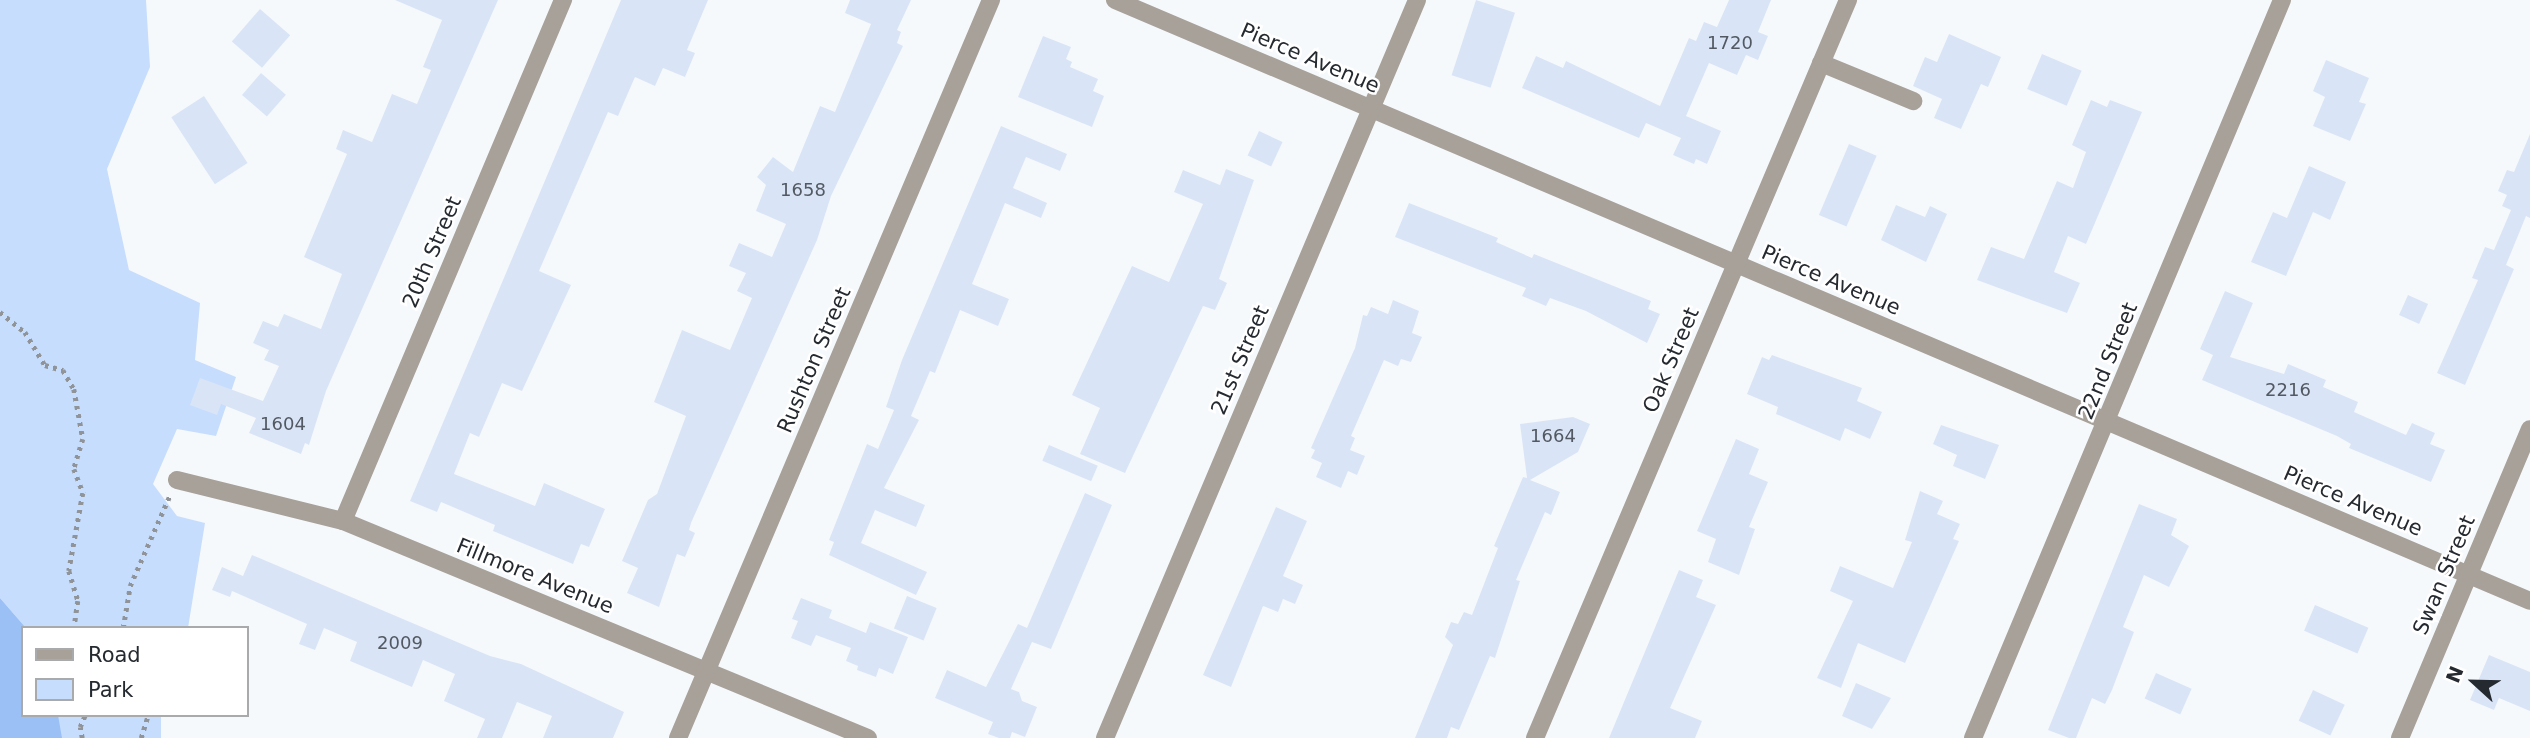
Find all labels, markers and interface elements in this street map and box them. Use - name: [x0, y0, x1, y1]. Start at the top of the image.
- street label: Pierce Avenue: [1237, 17, 1383, 99]
- house number: 1720: [1707, 32, 1753, 54]
- house number: 1658: [780, 179, 826, 201]
- street label: 20th Street: [397, 192, 467, 312]
- street label: Pierce Avenue: [1758, 239, 1904, 321]
- street label: Rushton Street: [772, 283, 856, 437]
- street label: 22nd Street: [2073, 299, 2143, 423]
- street label: 21st Street: [1206, 302, 1274, 418]
- street label: Oak Street: [1638, 304, 1704, 416]
- house number: 2216: [2265, 379, 2311, 401]
- house number: 1604: [260, 413, 306, 435]
- house number: 1664: [1530, 425, 1576, 447]
- street label: Pierce Avenue: [2280, 460, 2426, 542]
- street label: Swan Street: [2408, 512, 2480, 638]
- street label: Fillmore Avenue: [453, 533, 617, 619]
- legend: [21, 626, 248, 717]
- house number: 2009: [377, 632, 423, 654]
- text: Road: [88, 643, 141, 667]
- north arrow: [2439, 647, 2509, 717]
- text: N: [2441, 663, 2468, 686]
- text: Park: [88, 678, 133, 702]

